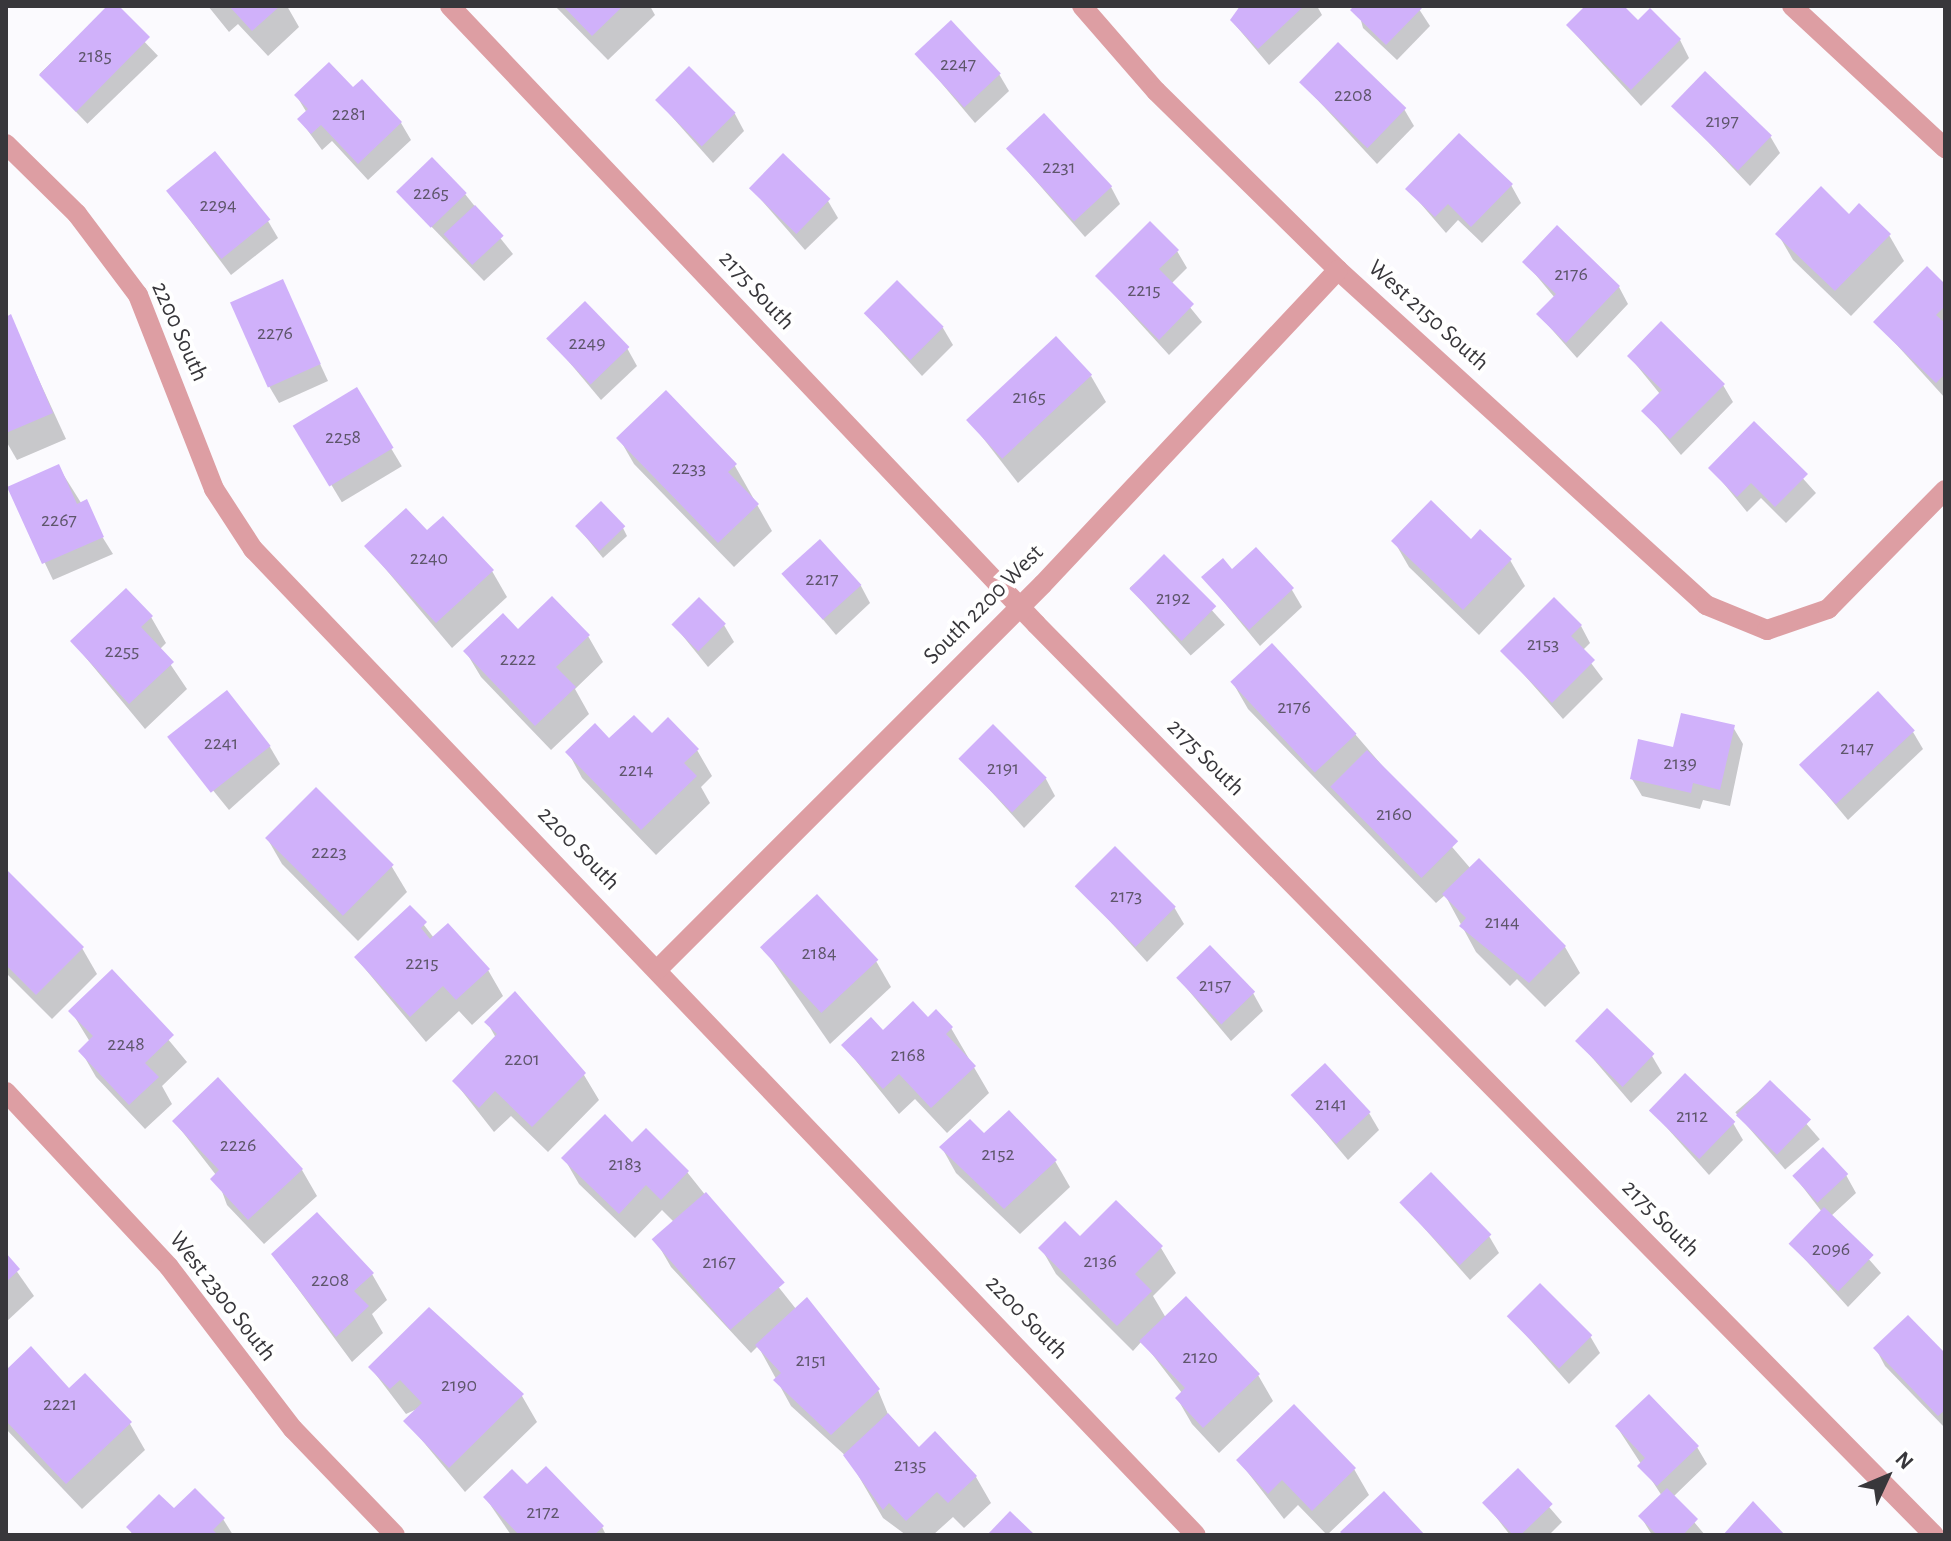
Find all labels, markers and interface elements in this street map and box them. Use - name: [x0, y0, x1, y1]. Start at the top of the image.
- house number: 2185: [78, 44, 112, 68]
- house number: 2247: [940, 52, 976, 76]
- house number: 2208: [1334, 83, 1372, 107]
- house number: 2281: [332, 102, 366, 126]
- house number: 2197: [1705, 109, 1739, 133]
- house number: 2231: [1042, 155, 1076, 179]
- house number: 2265: [413, 181, 449, 205]
- house number: 2294: [199, 193, 237, 217]
- street label: 2175 South: [712, 245, 800, 337]
- street label: West 2150 South: [1362, 254, 1494, 378]
- house number: 2176: [1554, 262, 1588, 286]
- street label: 2200 South: [144, 278, 214, 386]
- house number: 2215: [1127, 278, 1161, 302]
- house number: 2276: [257, 321, 293, 345]
- house number: 2249: [568, 331, 606, 355]
- house number: 2165: [1012, 385, 1046, 409]
- house number: 2258: [325, 425, 361, 449]
- house number: 2233: [672, 456, 706, 480]
- house number: 2267: [41, 508, 77, 532]
- street label: South 2200 West: [918, 539, 1050, 671]
- house number: 2240: [410, 546, 448, 570]
- house number: 2217: [805, 567, 839, 591]
- house number: 2192: [1156, 586, 1190, 610]
- house number: 2153: [1527, 632, 1559, 656]
- house number: 2255: [105, 639, 139, 663]
- house number: 2222: [500, 647, 536, 671]
- house number: 2176: [1277, 695, 1311, 719]
- street label: 2175 South: [1160, 713, 1250, 803]
- house number: 2241: [204, 731, 238, 755]
- house number: 2147: [1840, 736, 1874, 760]
- house number: 2139: [1663, 751, 1697, 775]
- house number: 2191: [987, 756, 1019, 780]
- house number: 2214: [619, 758, 653, 782]
- street label: 2200 South: [531, 801, 625, 897]
- house number: 2160: [1376, 802, 1412, 826]
- house number: 2223: [311, 840, 347, 864]
- house number: 2173: [1110, 884, 1142, 908]
- house number: 2144: [1484, 910, 1520, 934]
- house number: 2184: [801, 941, 837, 965]
- house number: 2215: [405, 951, 439, 975]
- house number: 2157: [1199, 973, 1231, 997]
- house number: 2248: [107, 1032, 145, 1056]
- house number: 2168: [891, 1043, 925, 1067]
- house number: 2201: [504, 1047, 540, 1071]
- house number: 2141: [1315, 1092, 1347, 1116]
- house number: 2112: [1676, 1104, 1708, 1128]
- house number: 2226: [220, 1133, 256, 1157]
- house number: 2152: [981, 1142, 1015, 1166]
- house number: 2183: [608, 1152, 642, 1176]
- street label: 2175 South: [1615, 1174, 1705, 1264]
- street label: West 2300 South: [162, 1226, 282, 1368]
- house number: 2096: [1812, 1237, 1850, 1261]
- house number: 2136: [1083, 1249, 1117, 1273]
- house number: 2167: [702, 1250, 736, 1274]
- house number: 2208: [311, 1268, 349, 1292]
- street label: 2200 South: [979, 1270, 1073, 1366]
- house number: 2120: [1182, 1345, 1218, 1369]
- house number: 2151: [795, 1348, 827, 1372]
- house number: 2190: [441, 1373, 477, 1397]
- house number: 2221: [43, 1392, 77, 1416]
- north arrow: [1847, 1437, 1927, 1517]
- text: N: [1891, 1447, 1917, 1473]
- house number: 2135: [894, 1453, 926, 1477]
- house number: 2172: [526, 1500, 560, 1524]

